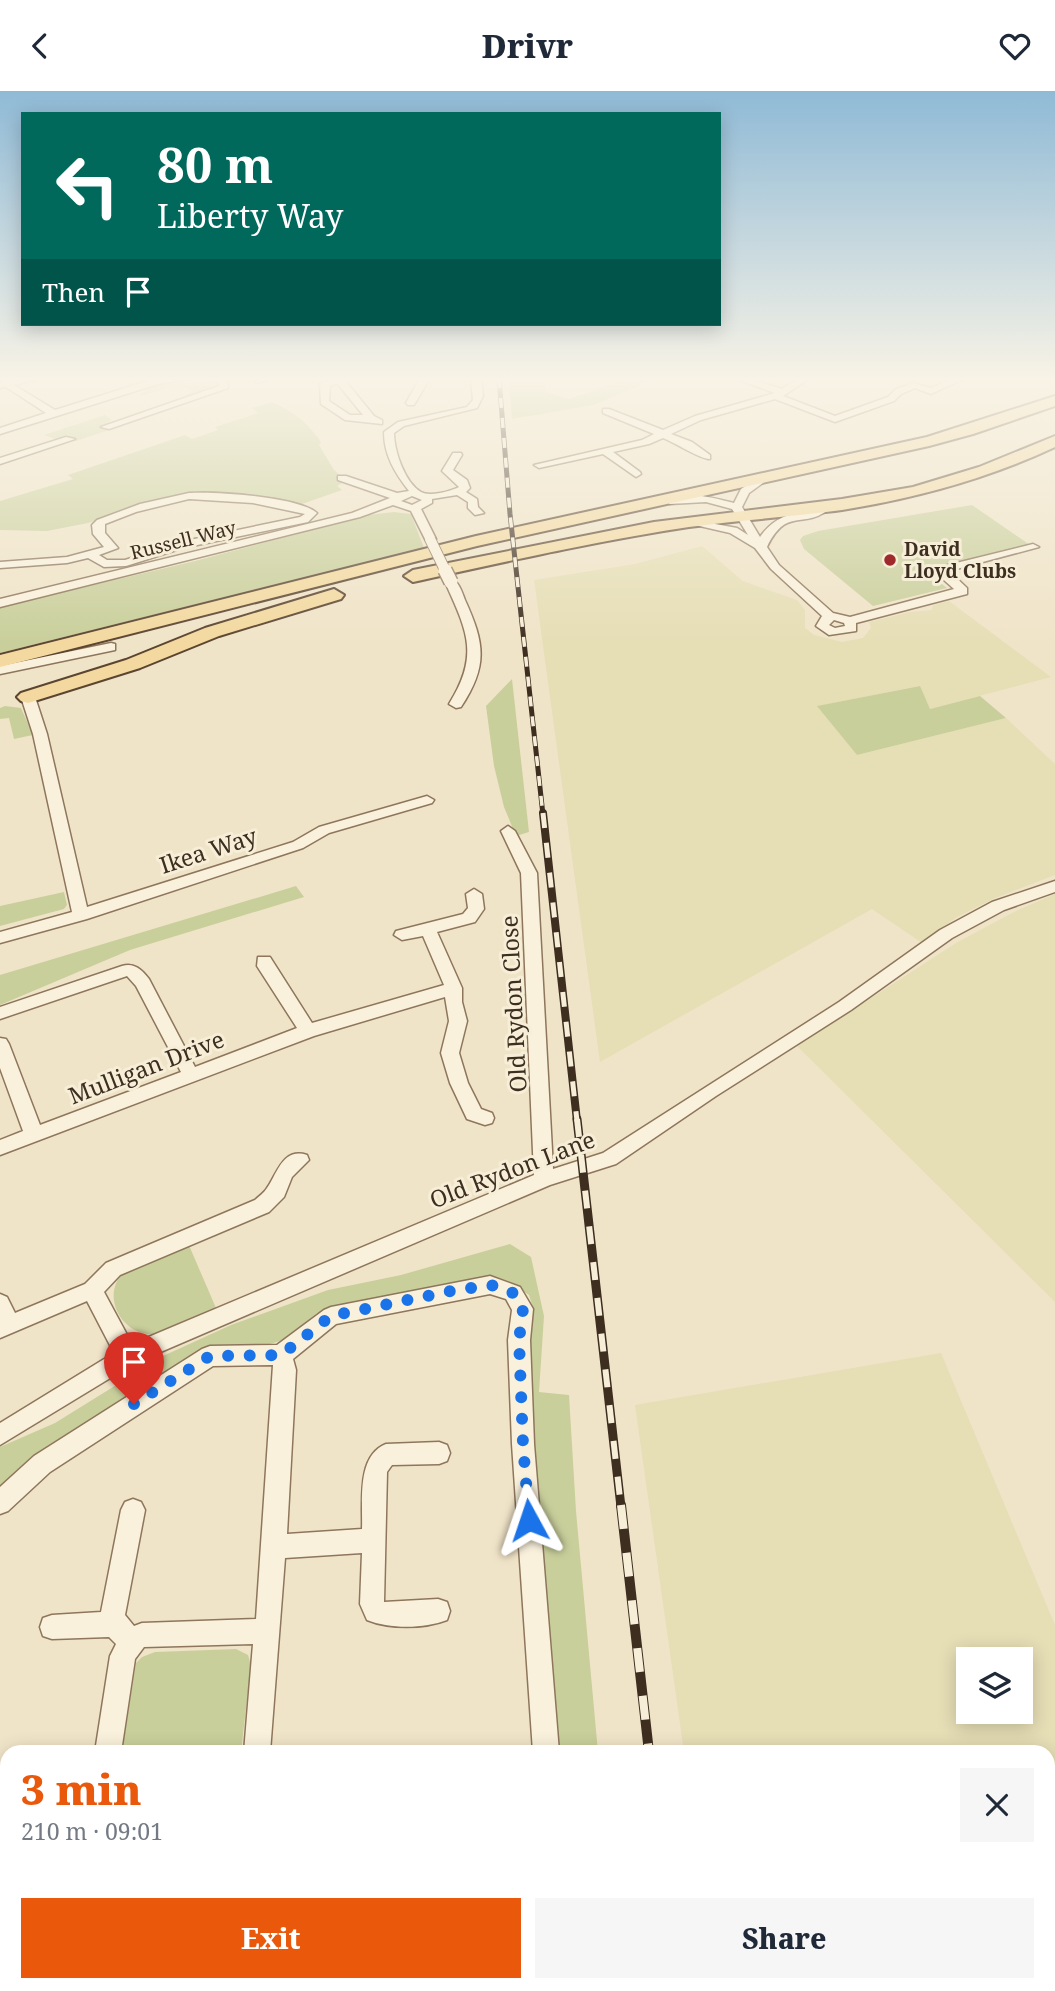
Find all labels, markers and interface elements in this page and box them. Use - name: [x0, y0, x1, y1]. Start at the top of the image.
- text: Drivr: [482, 24, 573, 67]
- icon: back: [21, 27, 59, 65]
- icon: heart: [996, 27, 1034, 65]
- text: 80 m: [157, 131, 273, 197]
- icon: left: [42, 140, 133, 231]
- text: Liberty Way: [157, 194, 343, 237]
- icon: arrive: [119, 273, 157, 311]
- text: Then: [42, 274, 105, 310]
- street label: Russell Way: [127, 514, 239, 566]
- place label: David Lloyd Clubs: [904, 536, 1016, 584]
- marker: David Lloyd Clubs: [882, 552, 898, 568]
- street label: Ikea Way: [155, 819, 261, 881]
- street label: Old Rydon Close: [492, 915, 534, 1093]
- street label: Mulligan Drive: [63, 1023, 229, 1111]
- street label: Old Rydon Lane: [425, 1123, 599, 1215]
- pin: [104, 1332, 164, 1404]
- icon: arrive: [115, 1343, 153, 1381]
- position arrow: [492, 1483, 566, 1557]
- map controls: [956, 1647, 1033, 1724]
- button: layers: [956, 1647, 1033, 1724]
- text: 3 min: [21, 1760, 142, 1817]
- button: close: [960, 1768, 1034, 1842]
- text: 210 m · 09:01: [21, 1815, 163, 1847]
- button: Exit: [21, 1898, 521, 1978]
- button: Share: [535, 1898, 1034, 1978]

